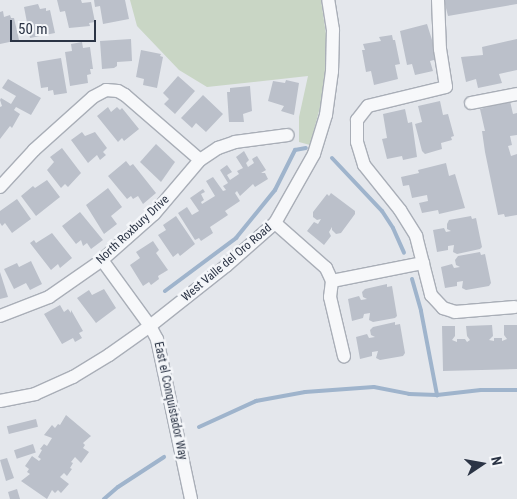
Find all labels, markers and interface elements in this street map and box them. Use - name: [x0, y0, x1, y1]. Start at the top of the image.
- scale bar: [12, 10, 99, 42]
- text: 50 m: [18, 20, 48, 38]
- street label: North Roxbury Drive: [94, 193, 172, 267]
- street label: West Valle del Oro Road: [179, 221, 275, 305]
- street label: East el Conquistador Way: [150, 341, 190, 461]
- north arrow: [457, 439, 507, 489]
- text: N: [488, 455, 505, 467]

